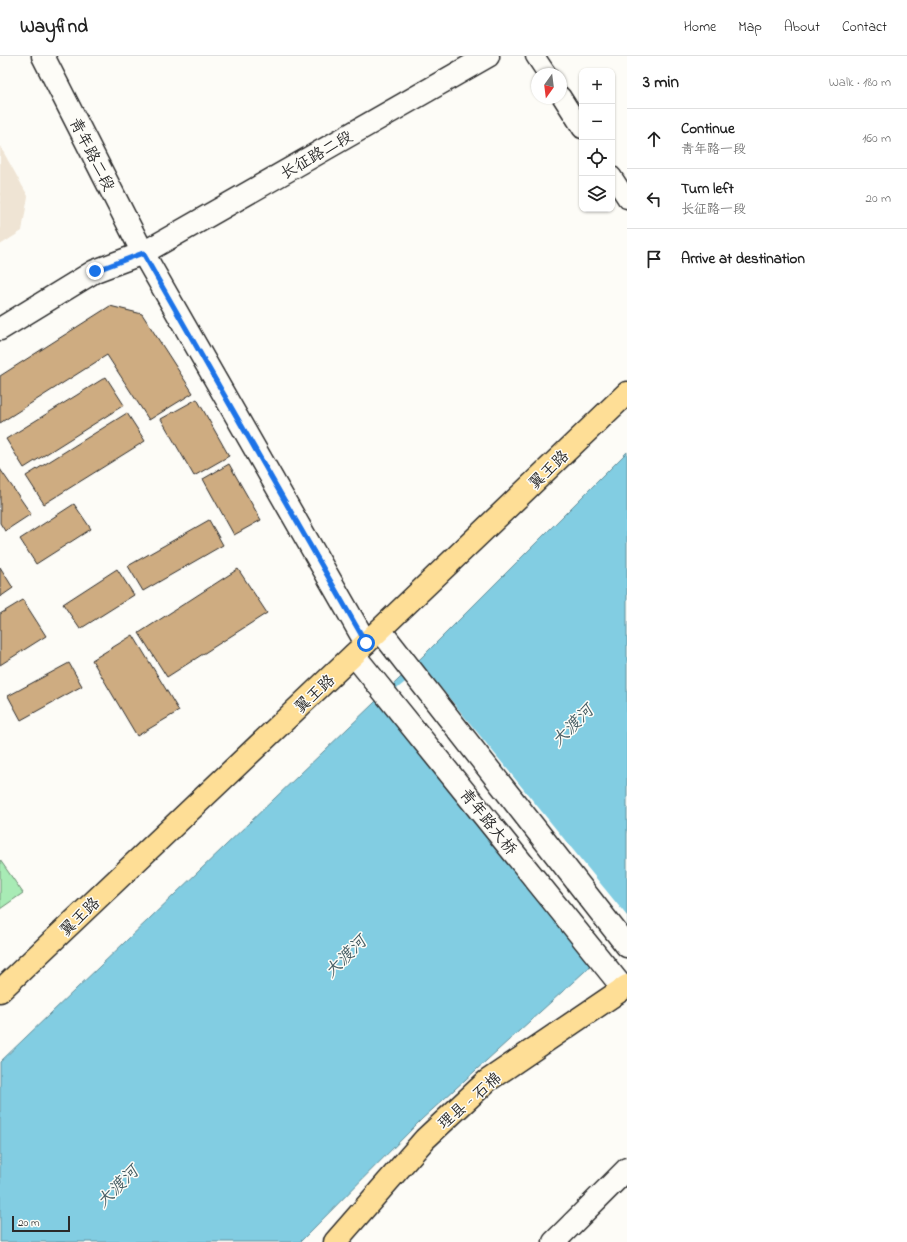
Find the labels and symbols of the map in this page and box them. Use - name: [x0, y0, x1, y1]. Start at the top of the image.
- north arrow: [531, 68, 567, 104]
- street label: 青年路二段: [62, 114, 120, 196]
- street label: 长征路二段: [276, 125, 358, 186]
- route end: [86, 262, 104, 280]
- street label: 翼王路: [524, 445, 575, 496]
- route start: [357, 634, 375, 652]
- street label: 翼王路: [290, 669, 341, 720]
- water label: 大渡河: [546, 697, 602, 753]
- street label: 青年路大桥: [453, 784, 522, 861]
- street label: 翼王路: [55, 892, 106, 943]
- water label: 大渡河: [319, 928, 375, 984]
- street label: 理县 - 石棉: [433, 1067, 508, 1136]
- water label: 大渡河: [91, 1158, 147, 1214]
- scale bar: [12, 1214, 70, 1233]

